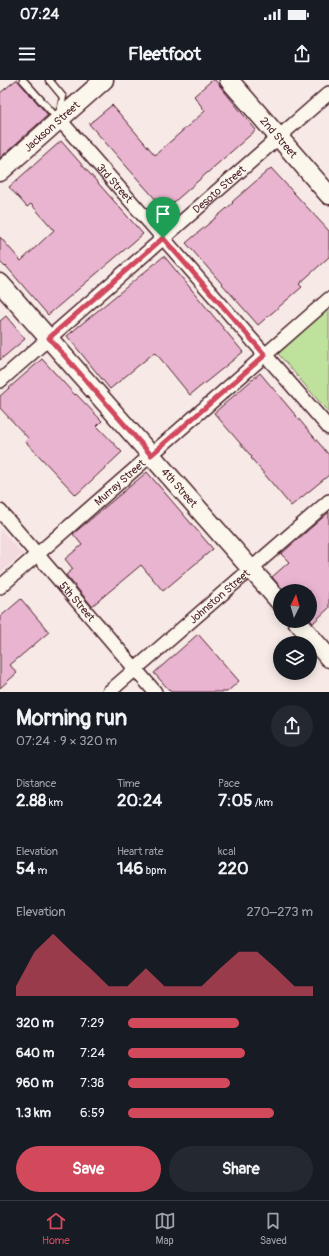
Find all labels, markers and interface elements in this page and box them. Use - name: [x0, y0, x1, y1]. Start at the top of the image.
- text: 07:24: [20, 5, 59, 24]
- icon: menu: [16, 43, 38, 65]
- text: Fleetfoot: [128, 43, 201, 66]
- icon: share: [291, 43, 313, 65]
- street label: Jackson Street: [21, 98, 83, 154]
- street label: 2nd Street: [258, 114, 301, 161]
- street label: 3rd Street: [94, 161, 136, 206]
- street label: Desoto Street: [190, 162, 248, 216]
- pin: [146, 197, 180, 238]
- icon: arrive: [152, 203, 174, 225]
- street label: Murray Street: [91, 456, 148, 508]
- street label: 4th Street: [159, 465, 201, 510]
- street label: Johnston Street: [186, 566, 253, 626]
- street label: 5th Street: [57, 579, 98, 624]
- north arrow: [273, 584, 317, 628]
- map controls: [273, 584, 317, 680]
- button: layers: [273, 636, 317, 680]
- text: Morning run: [16, 704, 127, 732]
- button: share: [271, 705, 313, 747]
- text: 07:24 · 9 × 320 m: [16, 733, 117, 749]
- text: Distance: [16, 777, 56, 790]
- text: Time: [117, 777, 140, 790]
- text: Pace: [218, 777, 240, 790]
- text: 2.88: [16, 790, 46, 811]
- text: 20:24: [117, 790, 162, 811]
- text: 7:05: [218, 790, 252, 811]
- text: km: [46, 796, 63, 809]
- text: /km: [252, 796, 273, 809]
- text: Elevation: [16, 845, 58, 858]
- text: Heart rate: [117, 845, 163, 858]
- text: kcal: [218, 845, 236, 858]
- text: 54: [16, 858, 35, 879]
- text: 146: [117, 858, 143, 879]
- text: 220: [218, 858, 249, 879]
- text: m: [35, 864, 47, 877]
- text: bpm: [143, 864, 166, 877]
- text: Elevation: [16, 904, 66, 920]
- text: 270–273 m: [247, 904, 313, 920]
- text: 320 m: [16, 1015, 54, 1031]
- text: 7:29: [80, 1015, 104, 1031]
- text: 640 m: [16, 1045, 54, 1061]
- text: 7:24: [80, 1045, 105, 1061]
- text: 960 m: [16, 1075, 54, 1091]
- text: 7:38: [80, 1075, 104, 1091]
- text: 1.3 km: [16, 1105, 51, 1121]
- text: 6:59: [80, 1105, 105, 1121]
- button: Save: [16, 1146, 161, 1192]
- button: Share: [169, 1146, 313, 1192]
- tab: Home: [42, 1210, 70, 1247]
- tab: Map: [154, 1210, 176, 1247]
- tab: Saved: [260, 1210, 287, 1247]

